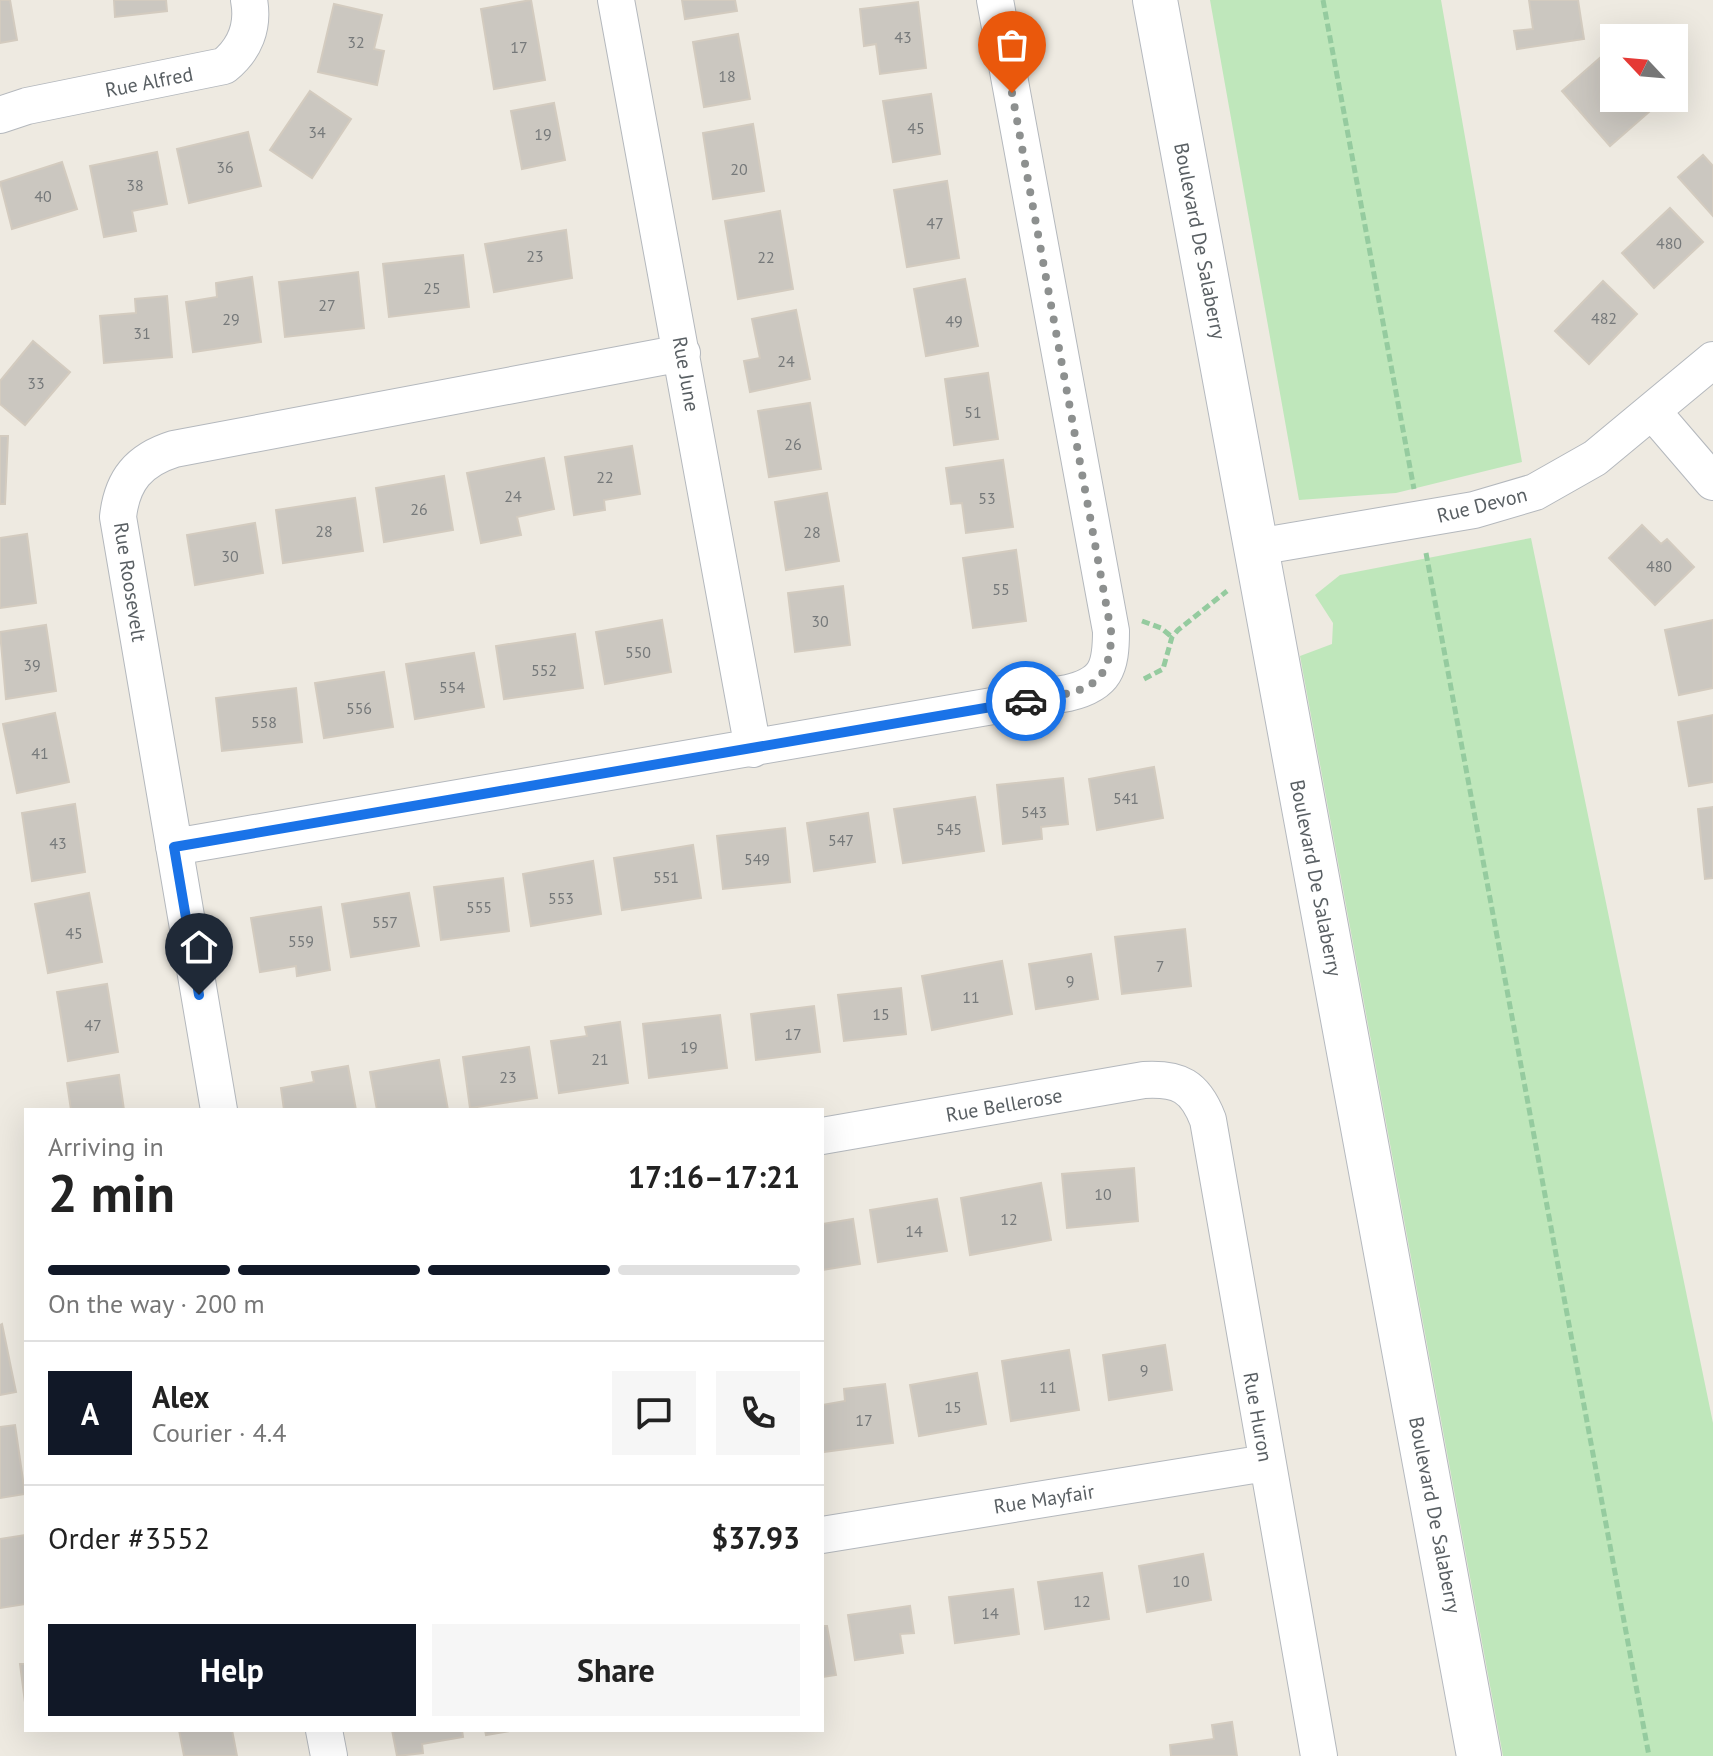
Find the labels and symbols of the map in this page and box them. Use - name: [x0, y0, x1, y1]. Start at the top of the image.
- pin: [978, 11, 1046, 93]
- north arrow: [1600, 24, 1688, 112]
- house number: 43: [894, 27, 912, 47]
- house number: 32: [347, 32, 365, 52]
- house number: 17: [510, 37, 528, 57]
- street label: Rue Alfred: [103, 61, 195, 103]
- house number: 18: [718, 66, 736, 86]
- house number: 45: [907, 118, 925, 138]
- house number: 34: [308, 122, 326, 142]
- house number: 19: [534, 124, 552, 144]
- street label: Boulevard De Salaberry: [1168, 140, 1232, 342]
- house number: 36: [216, 157, 234, 177]
- house number: 20: [730, 159, 748, 179]
- house number: 38: [126, 175, 144, 195]
- house number: 40: [34, 186, 52, 206]
- house number: 47: [926, 213, 944, 233]
- house number: 480: [1656, 233, 1682, 253]
- house number: 23: [526, 246, 544, 266]
- house number: 22: [757, 247, 775, 267]
- house number: 25: [423, 278, 441, 298]
- house number: 27: [318, 295, 336, 315]
- house number: 482: [1591, 308, 1617, 328]
- house number: 29: [222, 309, 240, 329]
- house number: 49: [945, 311, 963, 331]
- house number: 31: [133, 323, 151, 343]
- street label: Rue June: [667, 334, 705, 414]
- house number: 24: [777, 351, 795, 371]
- house number: 33: [27, 373, 45, 393]
- house number: 51: [964, 402, 982, 422]
- house number: 26: [784, 434, 802, 454]
- house number: 22: [596, 467, 614, 487]
- street label: Rue Devon: [1434, 481, 1530, 529]
- house number: 24: [504, 486, 522, 506]
- house number: 53: [978, 488, 996, 508]
- house number: 26: [410, 499, 428, 519]
- street label: Rue Roosevelt: [108, 520, 152, 644]
- house number: 28: [315, 521, 333, 541]
- house number: 28: [803, 522, 821, 542]
- house number: 30: [221, 546, 239, 566]
- house number: 480: [1646, 556, 1672, 576]
- house number: 55: [992, 579, 1010, 599]
- house number: 30: [811, 611, 829, 631]
- house number: 550: [625, 642, 651, 662]
- house number: 39: [23, 655, 41, 675]
- house number: 552: [531, 660, 557, 680]
- courier: [986, 661, 1066, 741]
- house number: 554: [439, 677, 465, 697]
- house number: 556: [346, 698, 372, 718]
- house number: 558: [251, 712, 277, 732]
- house number: 41: [31, 743, 49, 763]
- street label: Boulevard De Salaberry: [1284, 777, 1348, 979]
- house number: 541: [1113, 788, 1139, 808]
- house number: 543: [1021, 802, 1047, 822]
- house number: 545: [936, 819, 962, 839]
- house number: 547: [828, 830, 854, 850]
- house number: 43: [49, 833, 67, 853]
- house number: 549: [744, 849, 770, 869]
- house number: 551: [653, 867, 679, 887]
- house number: 553: [548, 888, 574, 908]
- house number: 555: [466, 897, 492, 917]
- house number: 557: [372, 912, 398, 932]
- pin: [165, 913, 233, 995]
- house number: 45: [65, 923, 83, 943]
- house number: 559: [288, 931, 314, 951]
- house number: 7: [1156, 956, 1164, 976]
- house number: 9: [1066, 971, 1074, 991]
- house number: 11: [962, 987, 980, 1007]
- house number: 15: [872, 1004, 890, 1024]
- house number: 47: [84, 1015, 102, 1035]
- house number: 17: [784, 1024, 802, 1044]
- house number: 19: [680, 1037, 698, 1057]
- house number: 21: [591, 1049, 609, 1069]
- house number: 23: [499, 1067, 517, 1087]
- street label: Rue Bellerose: [944, 1082, 1064, 1128]
- house number: 10: [1094, 1184, 1112, 1204]
- house number: 12: [1000, 1209, 1018, 1229]
- house number: 14: [905, 1221, 923, 1241]
- house number: 9: [1140, 1360, 1148, 1380]
- street label: Rue Huron: [1237, 1370, 1279, 1464]
- house number: 11: [1039, 1377, 1057, 1397]
- house number: 15: [944, 1397, 962, 1417]
- house number: 17: [855, 1410, 873, 1430]
- street label: Boulevard De Salaberry: [1403, 1414, 1467, 1616]
- street label: Rue Mayfair: [992, 1478, 1096, 1520]
- house number: 10: [1172, 1571, 1190, 1591]
- house number: 12: [1073, 1591, 1091, 1611]
- house number: 14: [981, 1603, 999, 1623]

